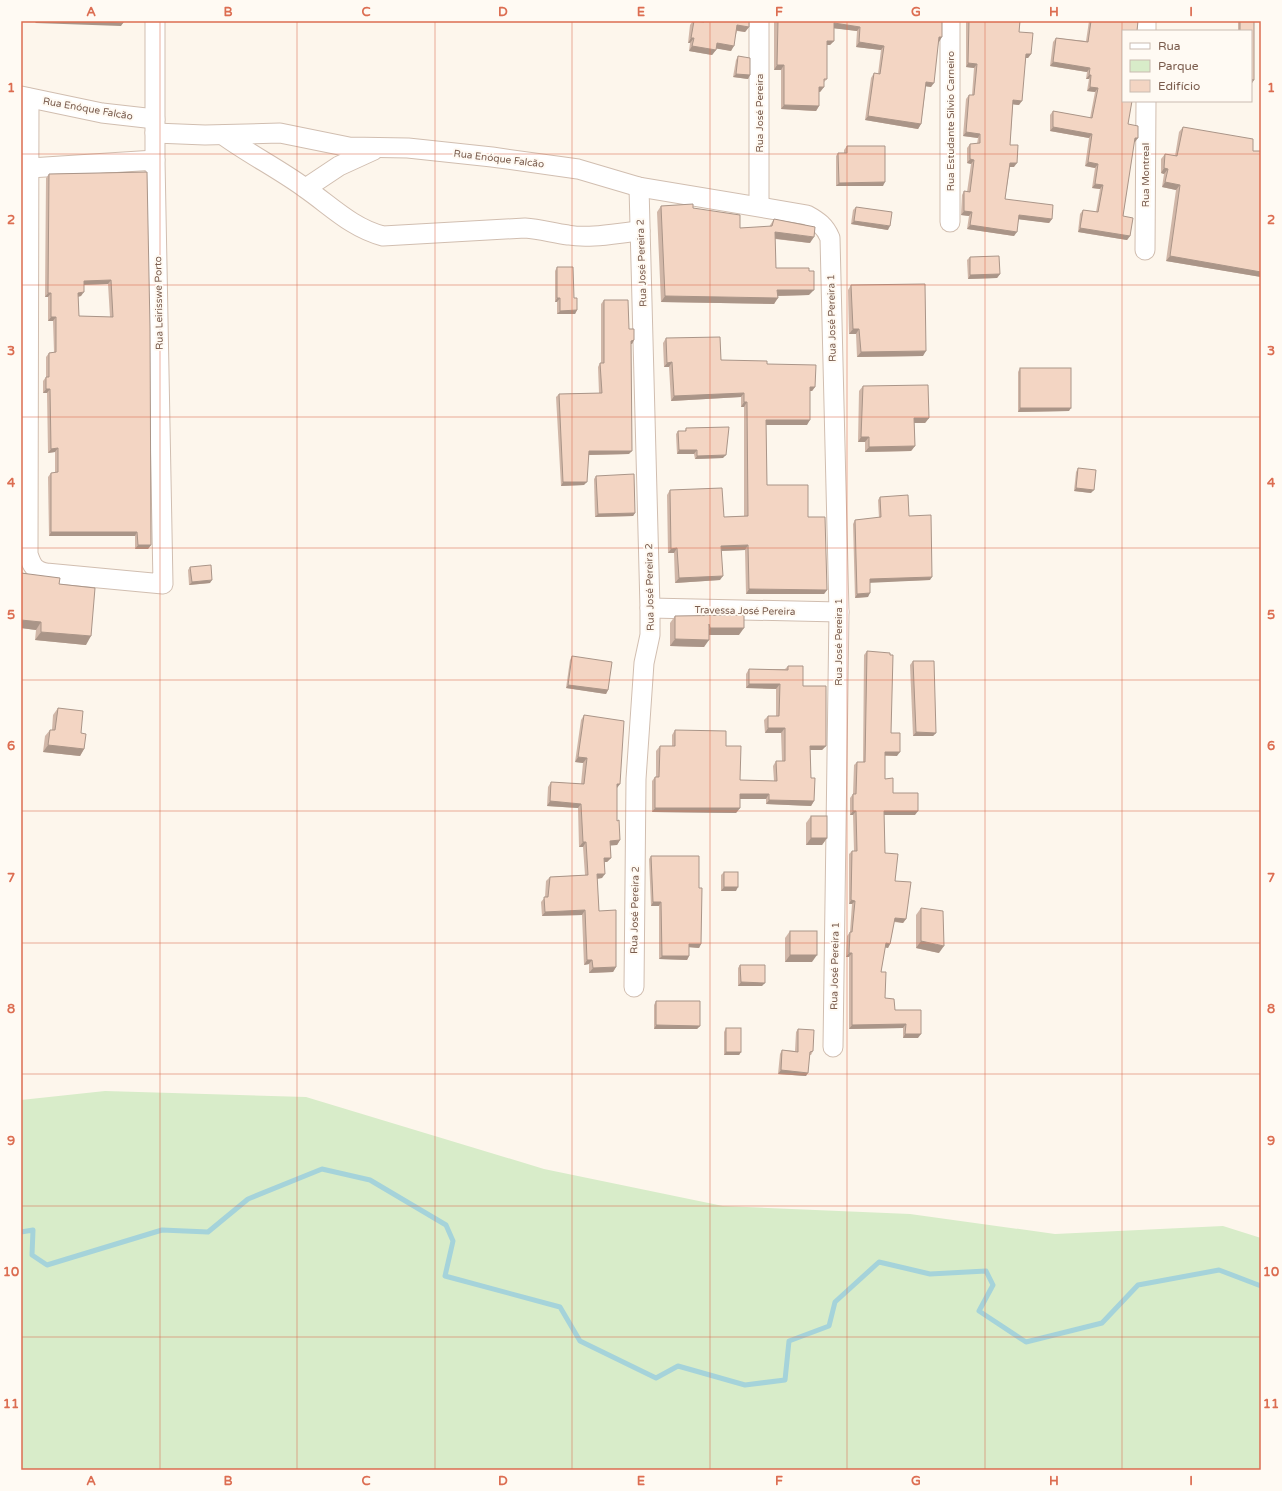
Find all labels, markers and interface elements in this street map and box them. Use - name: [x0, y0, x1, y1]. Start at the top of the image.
- text: A: [86, 4, 96, 20]
- text: B: [223, 4, 233, 20]
- text: C: [361, 4, 371, 20]
- text: D: [498, 4, 508, 20]
- text: E: [637, 4, 645, 20]
- text: F: [775, 4, 783, 20]
- text: G: [911, 4, 921, 20]
- text: H: [1049, 4, 1059, 20]
- text: I: [1189, 4, 1193, 20]
- legend: [1122, 30, 1252, 102]
- text: Rua: [1158, 39, 1181, 53]
- street label: Rua Estudante Silvio Carneiro: [945, 51, 957, 191]
- text: Parque: [1158, 59, 1199, 73]
- street label: Rua José Pereira: [754, 74, 766, 152]
- text: Edifício: [1158, 79, 1200, 93]
- text: 1: [7, 80, 15, 96]
- text: 1: [1267, 80, 1275, 96]
- street label: Rua Enóque Falcão: [42, 95, 134, 123]
- street label: Rua Montreal: [1140, 143, 1152, 207]
- street label: Rua Enóque Falcão: [453, 147, 545, 170]
- text: 2: [7, 212, 15, 228]
- text: 2: [1267, 212, 1275, 228]
- street label: Rua José Pereira 2: [634, 219, 650, 307]
- street label: Rua Leirisswe Porto: [152, 256, 166, 350]
- street label: Rua José Pereira 1: [825, 274, 839, 362]
- text: 3: [7, 343, 15, 359]
- text: 3: [1267, 343, 1275, 359]
- text: 4: [7, 475, 16, 491]
- text: 4: [1267, 475, 1276, 491]
- street label: Rua José Pereira 2: [643, 543, 657, 631]
- street label: Rua José Pereira 1: [833, 598, 845, 686]
- street label: Travessa José Pereira: [694, 604, 796, 618]
- text: 5: [7, 607, 15, 623]
- text: 5: [1267, 607, 1275, 623]
- text: 6: [7, 738, 15, 754]
- text: 6: [1267, 738, 1275, 754]
- street label: Rua José Pereira 2: [628, 866, 642, 954]
- text: 7: [7, 870, 15, 886]
- text: 7: [1267, 870, 1275, 886]
- street label: Rua José Pereira 1: [828, 922, 842, 1010]
- text: 8: [7, 1001, 15, 1017]
- text: 8: [1267, 1001, 1275, 1017]
- text: 9: [7, 1133, 15, 1149]
- text: 9: [1267, 1133, 1275, 1149]
- text: 10: [3, 1264, 19, 1280]
- text: 10: [1263, 1264, 1279, 1280]
- text: 11: [3, 1396, 19, 1412]
- text: 11: [1263, 1396, 1279, 1412]
- text: A: [86, 1473, 96, 1489]
- text: B: [223, 1473, 233, 1489]
- text: C: [361, 1473, 371, 1489]
- text: D: [498, 1473, 508, 1489]
- text: E: [637, 1473, 645, 1489]
- text: F: [775, 1473, 783, 1489]
- text: G: [911, 1473, 921, 1489]
- text: H: [1049, 1473, 1059, 1489]
- text: I: [1189, 1473, 1193, 1489]

